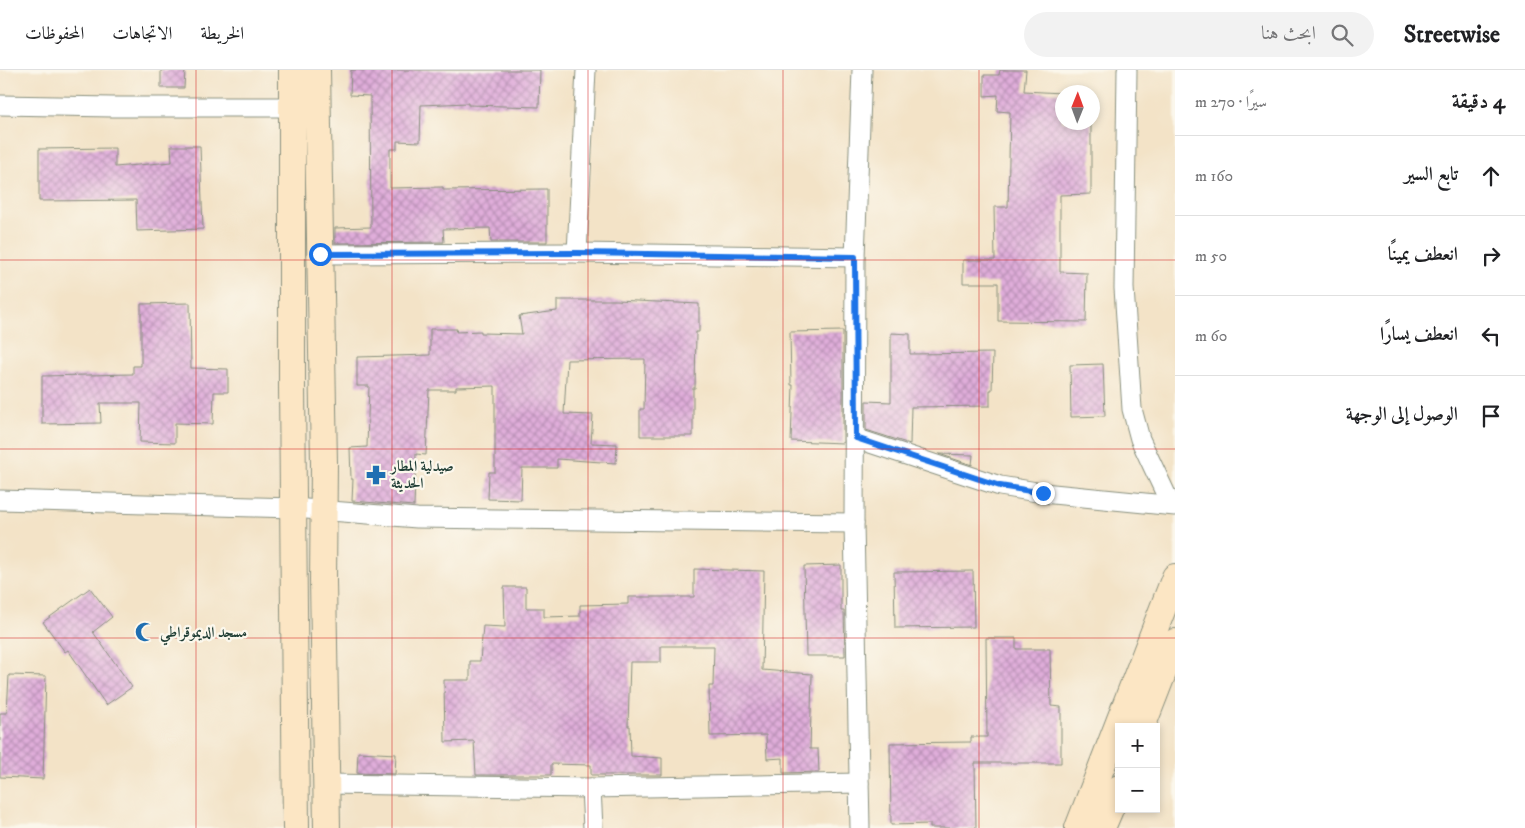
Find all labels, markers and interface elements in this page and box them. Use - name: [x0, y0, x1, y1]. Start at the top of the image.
- search box: [1024, 12, 1374, 57]
- text: Streetwise: [1404, 20, 1500, 50]
- icon: search: [1328, 21, 1356, 49]
- text: ابحث هنا: [1261, 22, 1316, 45]
- text: المحفوظات: [25, 23, 84, 45]
- text: الاتجاهات: [112, 23, 172, 45]
- text: الخريطة: [200, 23, 244, 45]
- north arrow: [1055, 85, 1100, 130]
- text: 4 دقيقة: [1452, 89, 1505, 115]
- text: سيرًا · 270 m: [1195, 92, 1267, 112]
- icon: ahead: [1477, 162, 1505, 190]
- text: تابع السير: [1404, 163, 1458, 186]
- text: 160 m: [1195, 166, 1233, 186]
- icon: right: [1477, 242, 1505, 270]
- route start: [309, 243, 332, 266]
- text: انعطف يمينًا: [1388, 243, 1458, 266]
- text: 50 m: [1195, 246, 1227, 266]
- icon: left: [1477, 322, 1505, 350]
- text: انعطف يسارًا: [1380, 323, 1458, 346]
- text: 60 m: [1195, 326, 1227, 346]
- icon: arrive: [1477, 402, 1505, 430]
- text: الوصول إلى الوجهة: [1346, 403, 1458, 426]
- place label: صيدلية المطار الحديثة: [389, 457, 454, 493]
- pharmacy icon: صيدلية المطار الحديثة: [365, 464, 387, 486]
- route end: [1032, 482, 1055, 505]
- mosque icon: مسجد الديموقراطي: [134, 621, 156, 643]
- place label: مسجد الديموقراطي: [160, 623, 247, 646]
- map controls: [1115, 723, 1160, 813]
- button: +: [1115, 723, 1160, 768]
- button: −: [1115, 768, 1160, 813]

